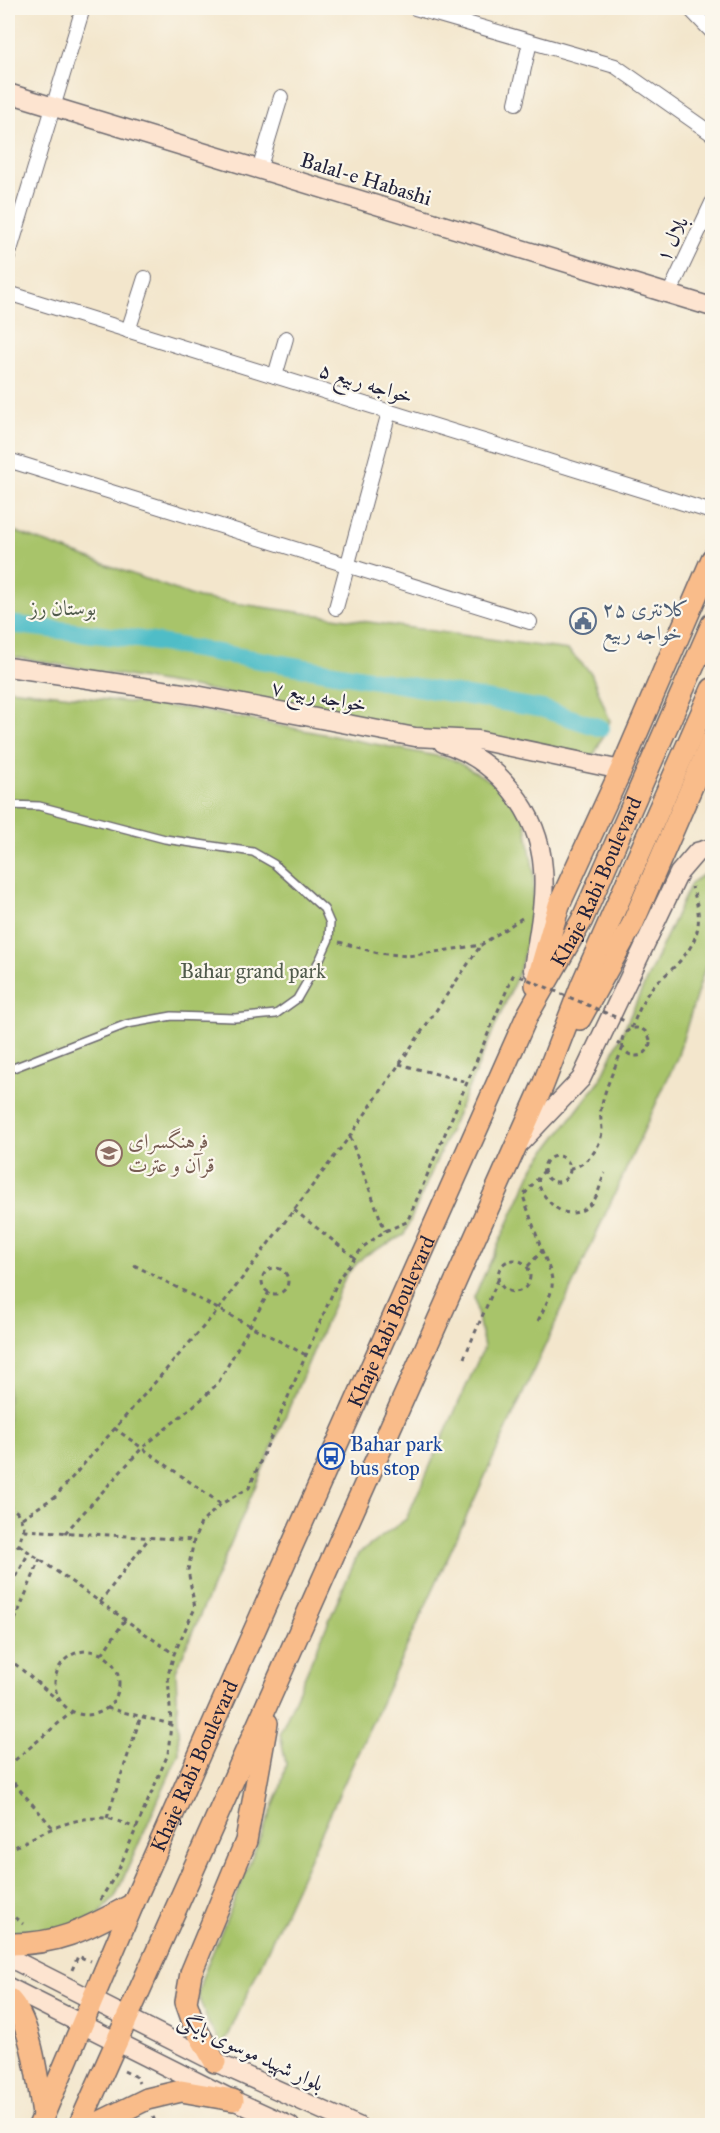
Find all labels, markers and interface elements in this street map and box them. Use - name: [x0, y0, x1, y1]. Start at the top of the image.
- street label: Balal-e Habashi: [297, 147, 435, 211]
- street label: بلال ۱: [650, 212, 694, 266]
- street label: خواجه ربیع ۵: [314, 356, 416, 415]
- park label: بوستان رز: [28, 595, 96, 621]
- place label: کلانتری ٢۵ خواجه ربیع: [602, 596, 689, 652]
- public building icon: کلانتری ٢۵ خواجه ربیع: [568, 606, 598, 636]
- street label: خواجه ربیع ۷: [268, 674, 369, 724]
- street label: Khaje Rabi Boulevard: [545, 792, 648, 971]
- park label: Bahar grand park: [180, 958, 326, 984]
- place label: فرهنگسرای قرآن و عترت: [128, 1128, 215, 1178]
- school or university icon: فرهنگسرای قرآن و عترت: [94, 1138, 124, 1168]
- street label: Khaje Rabi Boulevard: [342, 1231, 441, 1412]
- place label: Bahar park bus stop: [350, 1431, 443, 1481]
- bus stop icon: Bahar park bus stop: [316, 1441, 346, 1471]
- street label: Khaje Rabi Boulevard: [145, 1676, 244, 1856]
- street label: بلوار شهید موسوی بایگی: [173, 2007, 328, 2098]

